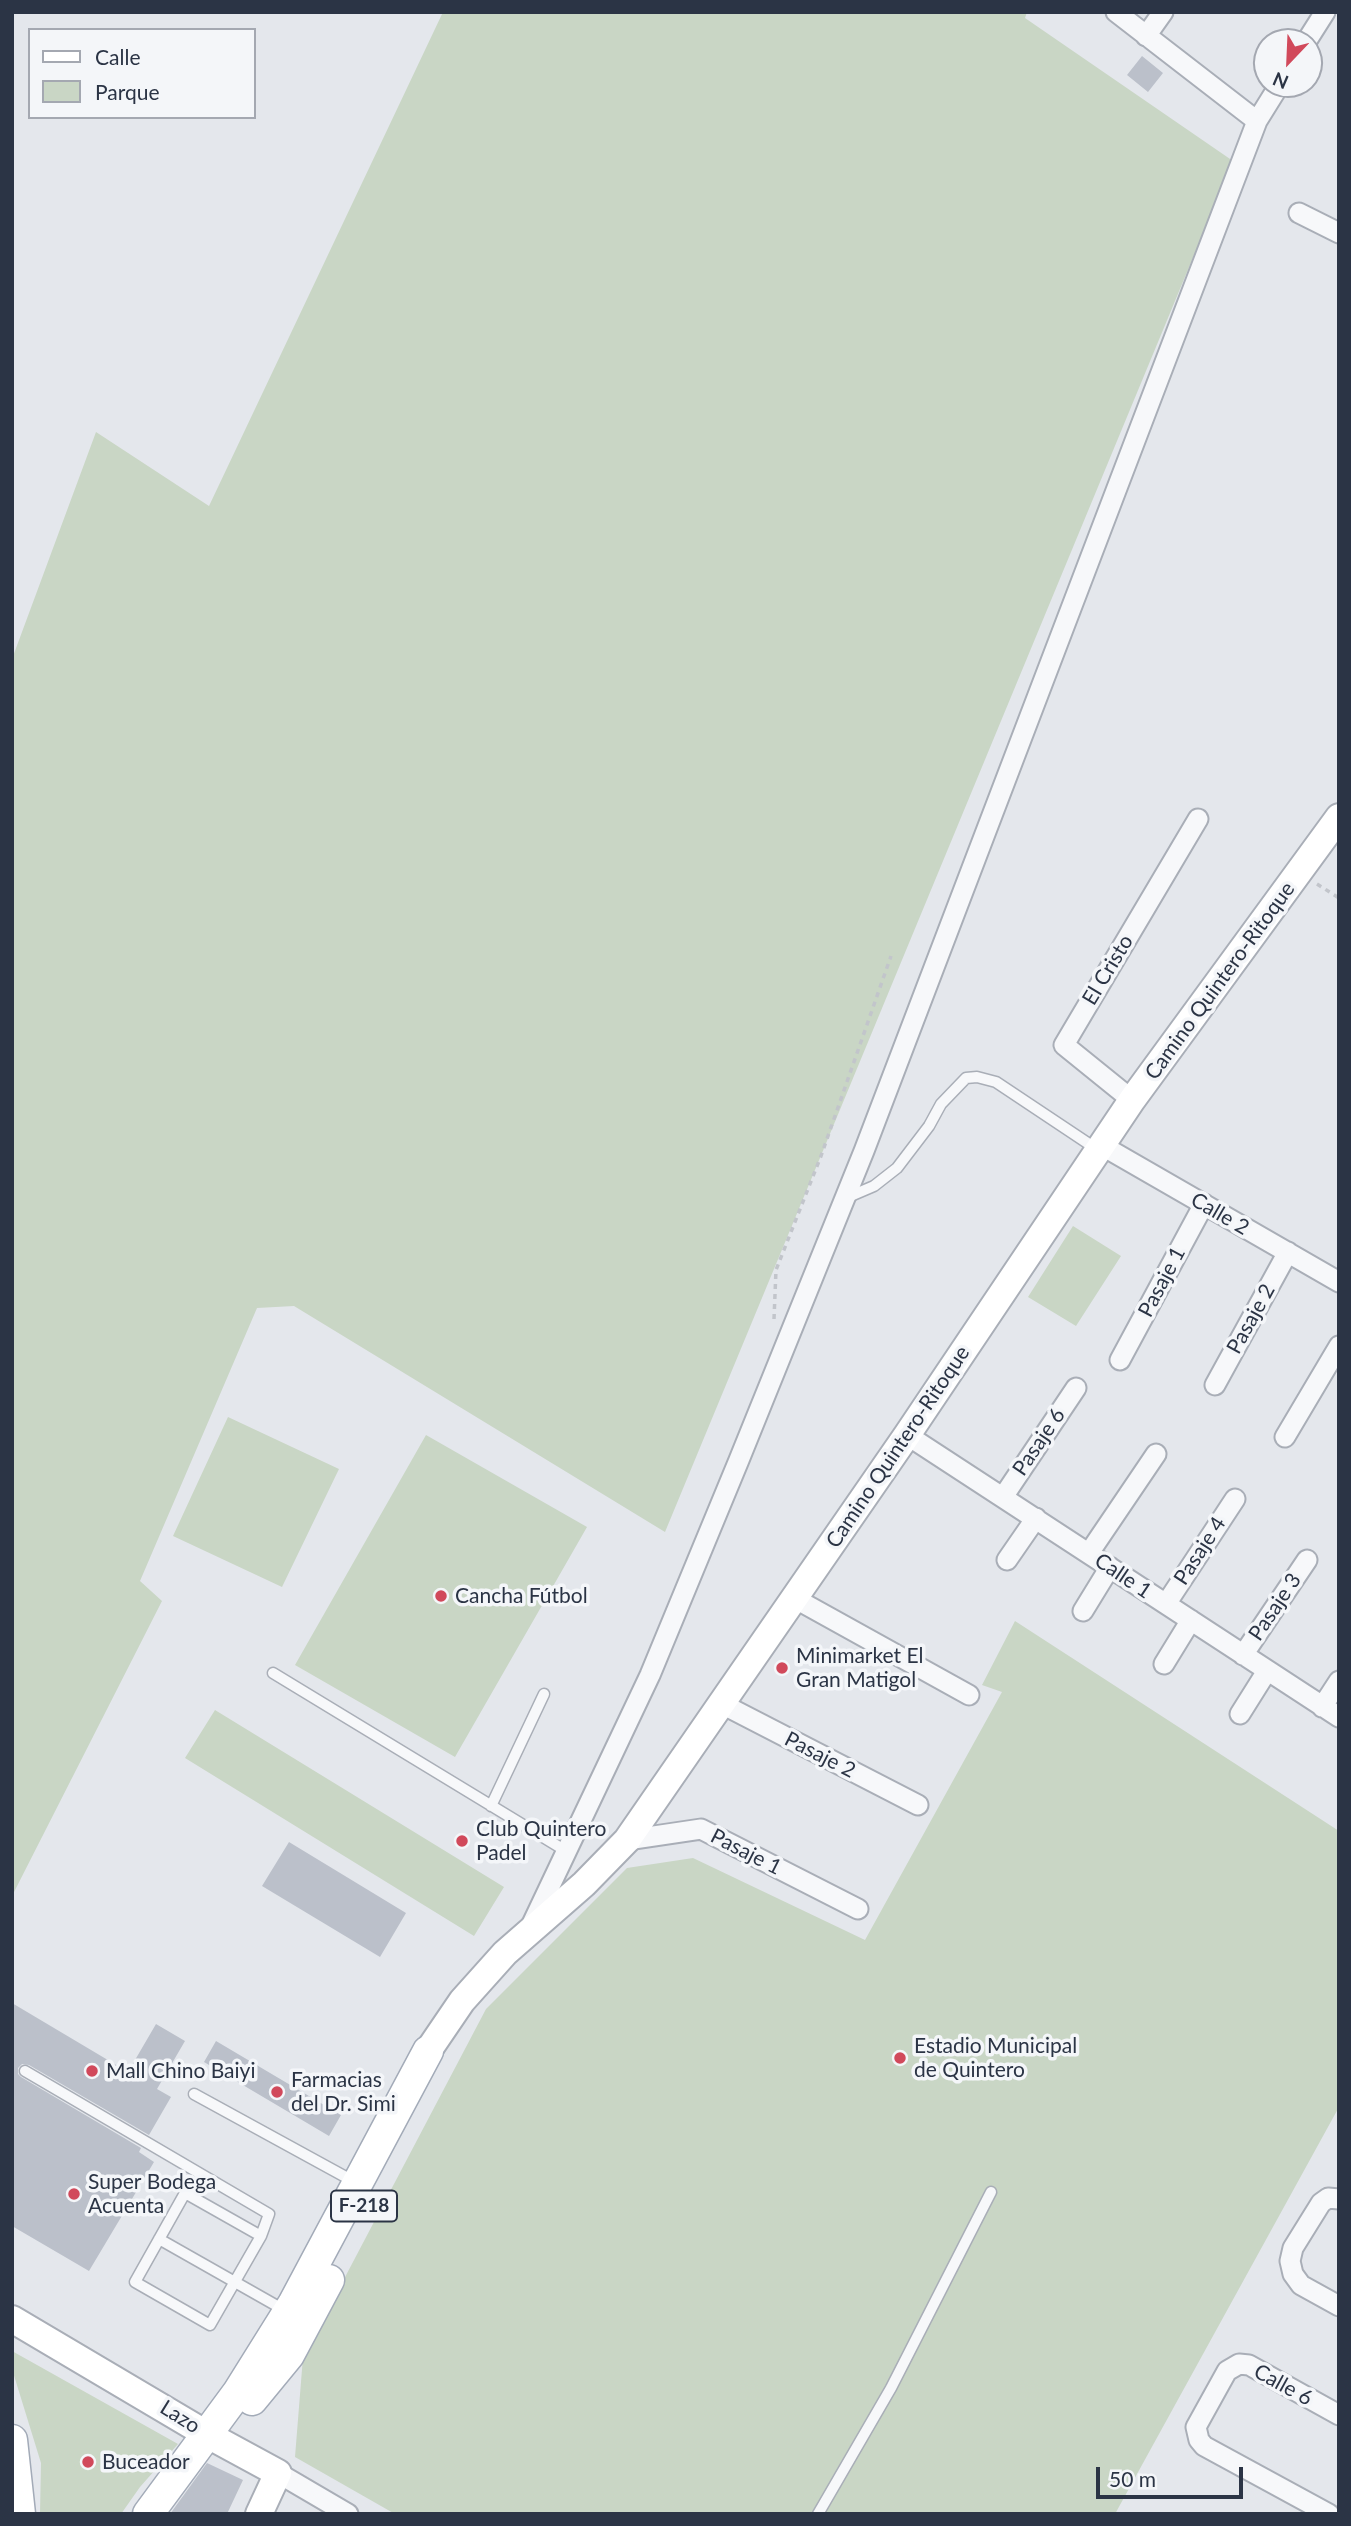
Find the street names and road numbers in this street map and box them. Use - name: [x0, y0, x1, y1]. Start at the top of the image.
- street label: Camino Quintero-Ritoque: [1140, 877, 1300, 1085]
- street label: El Cristo: [1077, 930, 1139, 1010]
- street label: Calle 2: [1186, 1187, 1254, 1241]
- street label: Pasaje 1: [1133, 1243, 1191, 1321]
- street label: Pasaje 2: [1222, 1280, 1280, 1358]
- street label: Camino Quintero-Ritoque: [821, 1341, 975, 1553]
- street label: Pasaje 6: [1007, 1403, 1071, 1481]
- street label: Pasaje 4: [1169, 1512, 1231, 1590]
- street label: Calle 1: [1090, 1548, 1156, 1604]
- street label: Pasaje 3: [1243, 1568, 1307, 1646]
- street label: Pasaje 2: [780, 1727, 860, 1783]
- street label: Pasaje 1: [706, 1824, 786, 1880]
- road number: F-218: [331, 2190, 397, 2222]
- street label: Calle 6: [1249, 2359, 1317, 2411]
- street label: Lazo: [155, 2395, 205, 2439]

